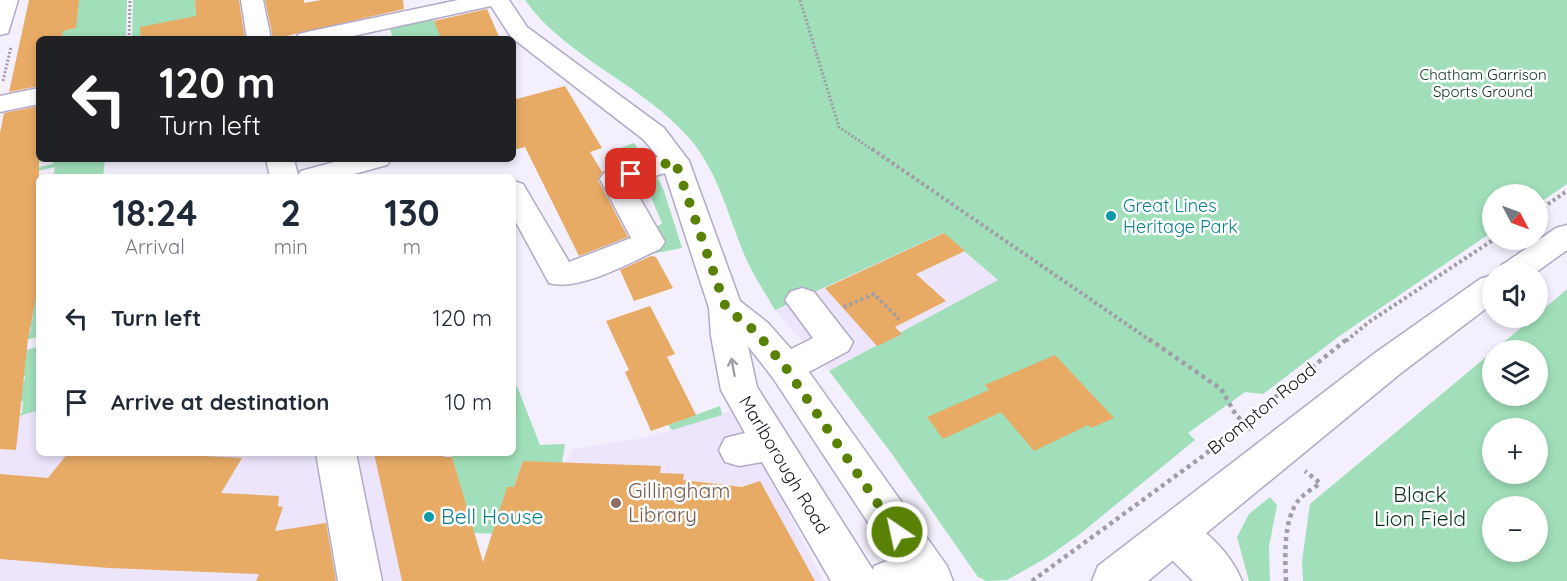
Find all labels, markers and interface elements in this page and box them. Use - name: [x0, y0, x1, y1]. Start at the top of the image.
- text: 120 m: [159, 56, 276, 109]
- icon: left: [60, 60, 138, 138]
- park label: Chatham Garrison Sports Ground: [1419, 65, 1547, 101]
- text: Turn left: [159, 108, 261, 142]
- pin: [605, 148, 656, 199]
- icon: arrive: [614, 157, 647, 190]
- north arrow: [1482, 184, 1548, 250]
- map controls: [1482, 184, 1548, 562]
- text: 18:24: [112, 190, 198, 235]
- text: 2: [281, 190, 301, 235]
- text: 130: [384, 190, 440, 235]
- place label: Great Lines Heritage Park: [1123, 194, 1238, 238]
- marker: Great Lines Heritage Park: [1104, 209, 1118, 223]
- text: Arrival: [125, 234, 185, 259]
- text: min: [274, 234, 308, 259]
- text: m: [403, 234, 421, 259]
- button: sound: [1482, 262, 1548, 328]
- icon: left: [60, 302, 93, 335]
- text: Turn left: [111, 304, 201, 332]
- text: 120 m: [433, 304, 492, 332]
- button: layers: [1482, 340, 1548, 406]
- one-way arrow: [727, 358, 738, 377]
- street label: Brompton Road: [1203, 358, 1321, 459]
- icon: arrive: [60, 386, 93, 419]
- text: Arrive at destination: [111, 388, 329, 416]
- text: 10 m: [445, 388, 492, 416]
- street label: Marlborough Road: [734, 391, 835, 538]
- button: +: [1482, 418, 1548, 484]
- place label: Gillingham Library: [628, 477, 730, 527]
- park label: Black Lion Field: [1374, 481, 1466, 531]
- marker: Gillingham Library: [609, 496, 623, 510]
- button: −: [1482, 496, 1548, 562]
- position arrow: [865, 500, 929, 564]
- place label: Bell House: [441, 503, 543, 529]
- marker: Bell House: [422, 510, 436, 524]

